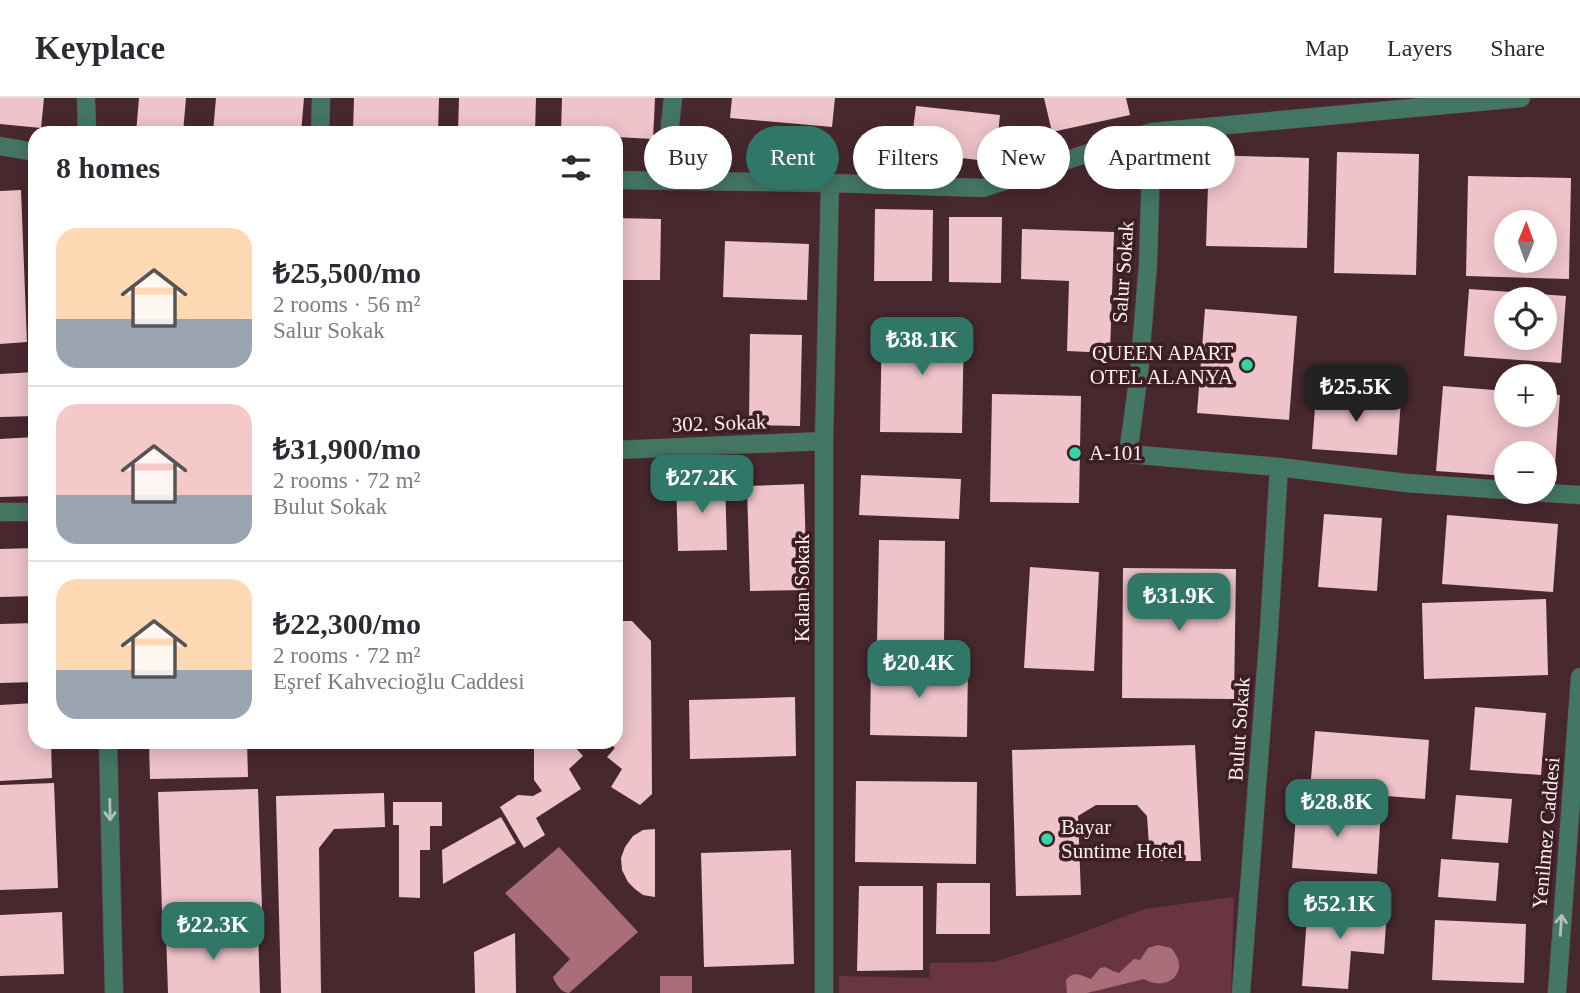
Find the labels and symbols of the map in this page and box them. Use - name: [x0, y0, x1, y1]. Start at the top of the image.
- north arrow: [1494, 210, 1558, 273]
- street label: Salur Sokak: [1107, 220, 1139, 324]
- pin: ₺38.1K: [865, 317, 979, 377]
- place label: QUEEN APART OTEL ALANYA: [1090, 341, 1234, 389]
- marker: QUEEN APART OTEL ALANYA: [1239, 357, 1255, 373]
- pin: ₺25.5K: [1299, 364, 1413, 424]
- street label: 302. Sokak: [671, 409, 767, 437]
- place label: A-101: [1089, 441, 1143, 465]
- marker: A-101: [1067, 445, 1083, 461]
- pin: ₺27.2K: [645, 456, 759, 515]
- street label: Kalan Sokak: [790, 534, 814, 642]
- pin: ₺31.9K: [1122, 574, 1236, 633]
- pin: ₺20.4K: [862, 640, 976, 700]
- street label: Bulut Sokak: [1223, 676, 1255, 782]
- street label: Yenilmez Caddesi: [1527, 756, 1565, 910]
- pin: ₺28.8K: [1280, 780, 1394, 839]
- one-way arrow: [103, 798, 117, 821]
- place label: Bayar Suntime Hotel: [1061, 815, 1183, 863]
- marker: Bayar Suntime Hotel: [1039, 831, 1055, 847]
- pin: ₺52.1K: [1283, 882, 1397, 941]
- pin: ₺22.3K: [156, 902, 270, 962]
- one-way arrow: [1555, 914, 1568, 937]

